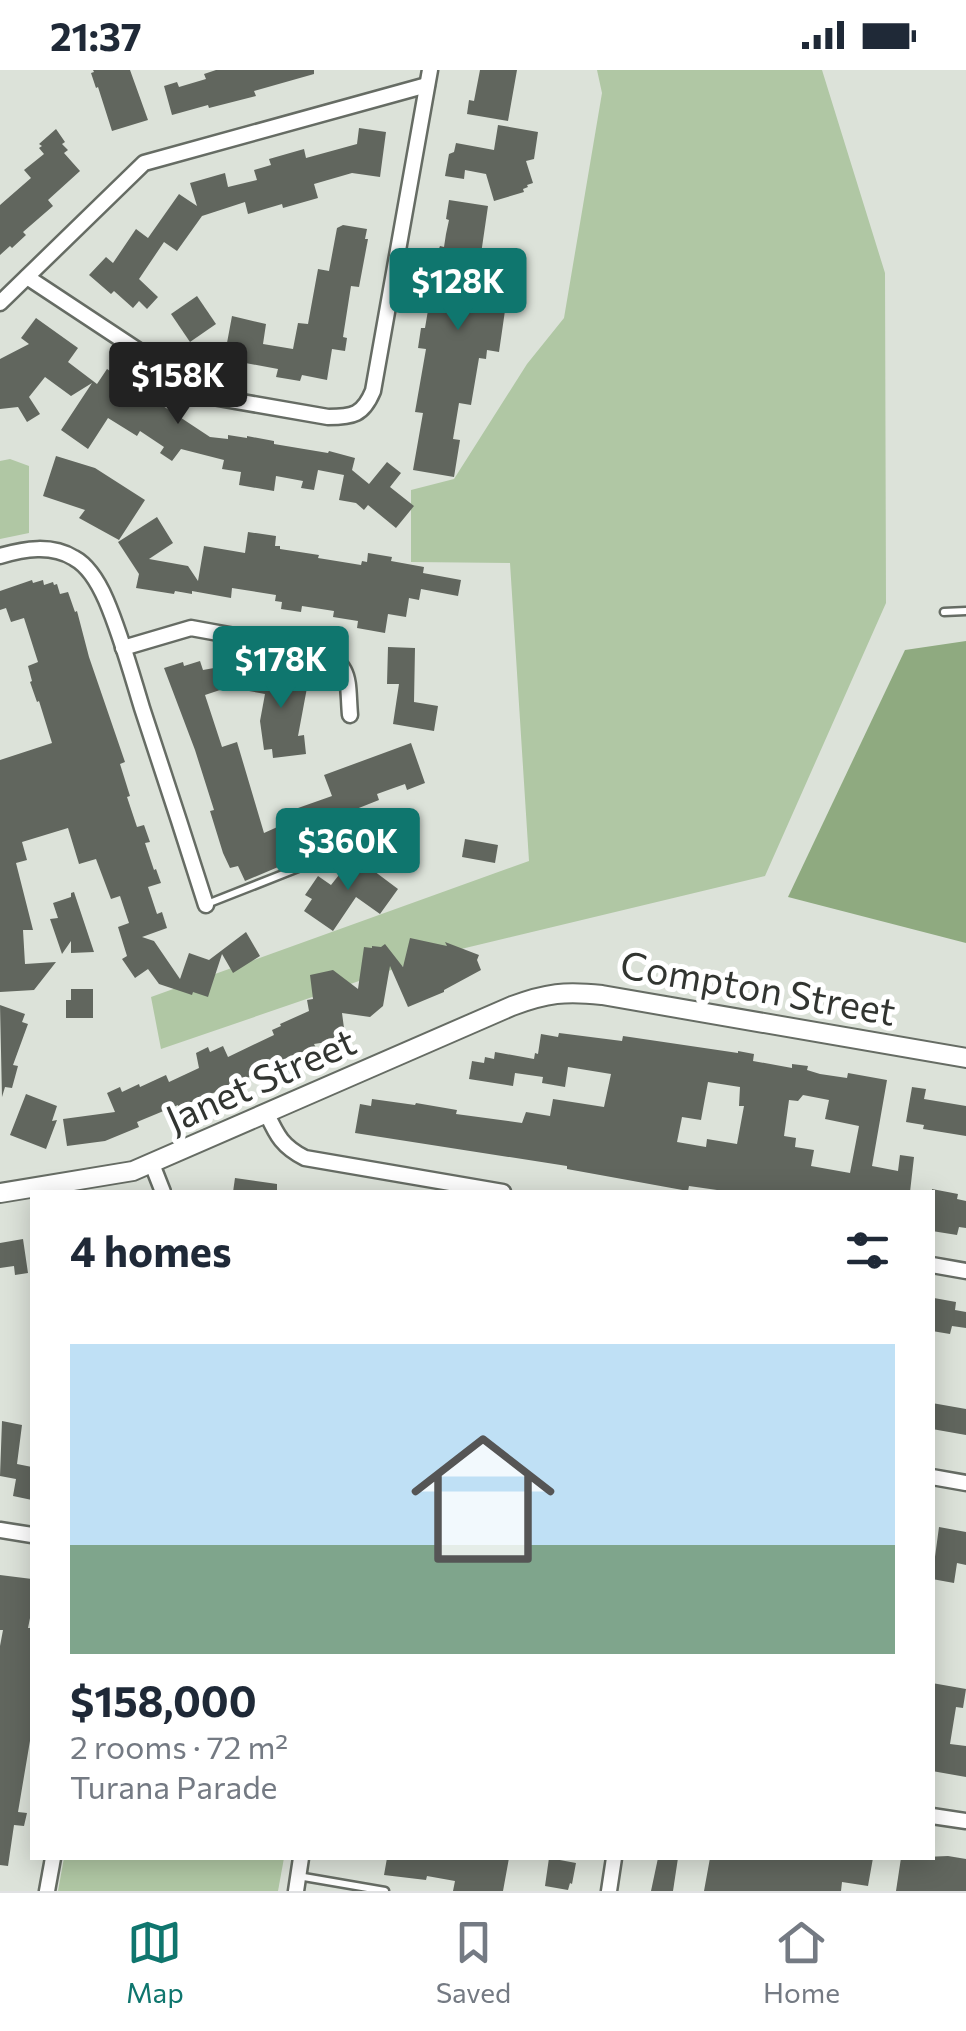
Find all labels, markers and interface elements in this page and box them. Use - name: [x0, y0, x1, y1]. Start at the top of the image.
- text: 21:37: [50, 12, 142, 59]
- pin: $128K: [388, 248, 528, 333]
- text: $128K: [411, 260, 505, 300]
- pin: $158K: [108, 342, 248, 427]
- text: $158K: [131, 354, 225, 394]
- pin: $178K: [211, 626, 351, 711]
- text: $178K: [235, 638, 327, 678]
- pin: $360K: [278, 808, 418, 893]
- text: $360K: [298, 820, 398, 860]
- street label: Compton Street: [617, 939, 900, 1034]
- street label: Janet Street: [158, 1016, 362, 1141]
- icon: filters: [840, 1223, 895, 1278]
- text: 4 homes: [70, 1224, 232, 1276]
- icon: home: [393, 1409, 573, 1589]
- text: $158,000: [70, 1674, 257, 1726]
- text: 2 rooms · 72 m²: [70, 1726, 288, 1766]
- text: Turana Parade: [70, 1766, 278, 1806]
- tab: Map: [126, 1915, 184, 2009]
- tab: Saved: [436, 1915, 511, 2009]
- tab: Home: [763, 1915, 840, 2009]

